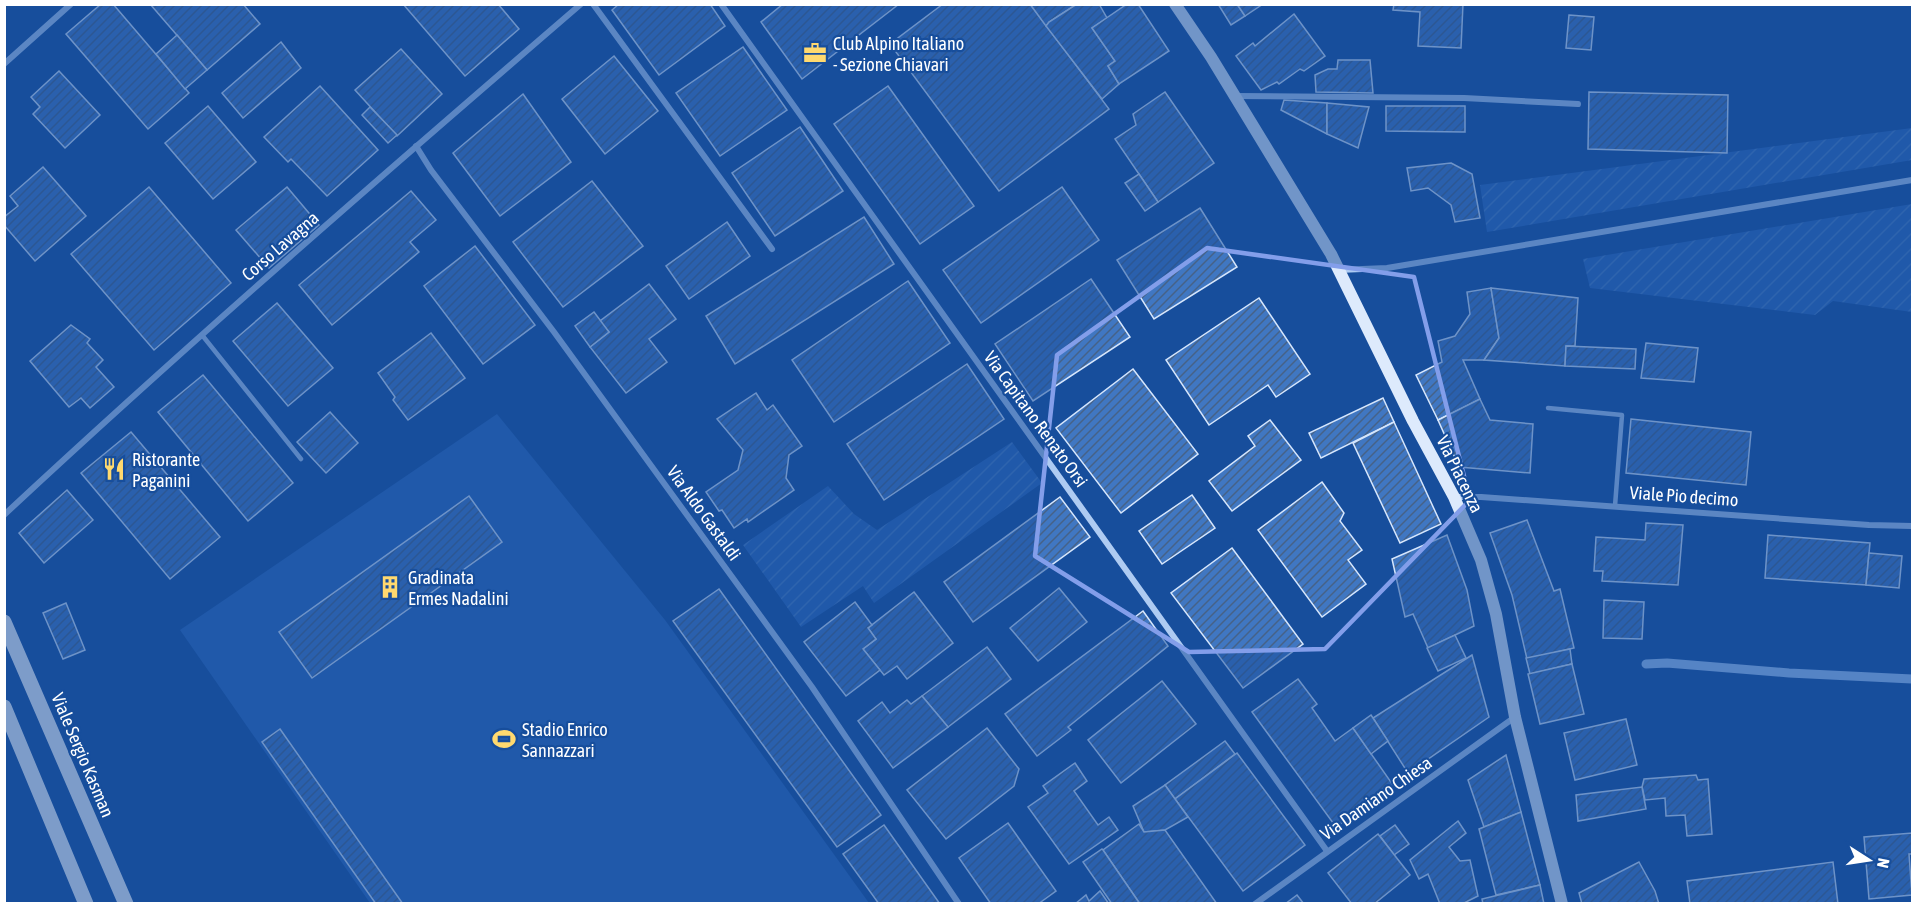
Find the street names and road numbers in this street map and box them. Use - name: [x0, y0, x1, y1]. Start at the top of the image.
- street label: Corso Lavagna: [237, 207, 323, 285]
- street label: Via Capitano Renato Orsi: [980, 347, 1092, 491]
- street label: Via Piacenza: [1432, 432, 1488, 516]
- street label: Via Aldo Gastaldi: [663, 462, 745, 564]
- street label: Viale Pio decimo: [1629, 482, 1739, 510]
- street label: Viale Sergio Kasman: [47, 690, 119, 820]
- street label: Via Damiano Chiesa: [1316, 752, 1436, 844]

